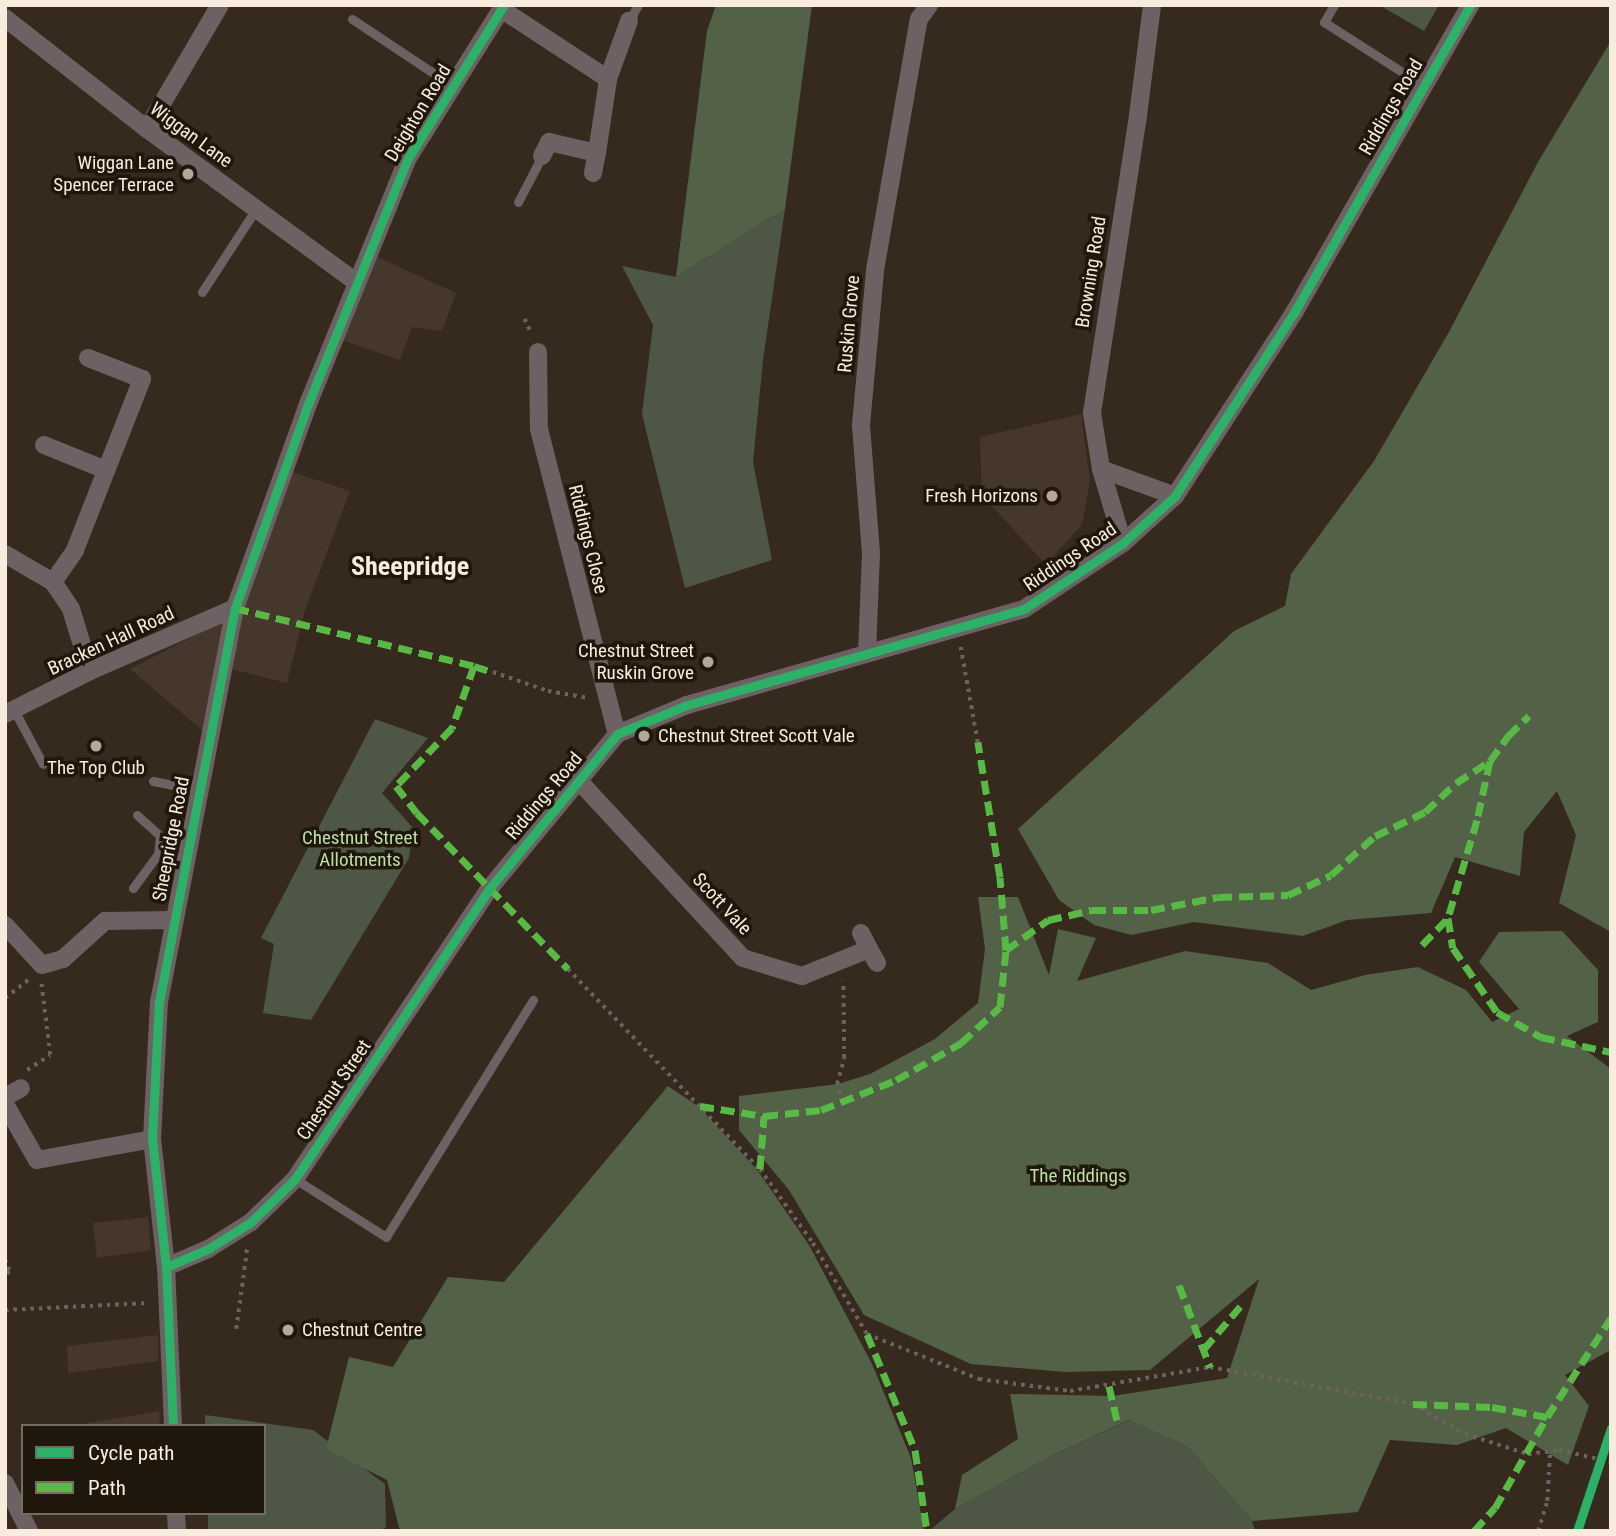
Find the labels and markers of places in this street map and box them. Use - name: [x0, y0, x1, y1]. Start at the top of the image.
- place label: Wiggan Lane Spencer Terrace: [53, 152, 174, 196]
- marker: Wiggan Lane Spencer Terrace: [180, 166, 196, 182]
- place label: Fresh Horizons: [925, 485, 1038, 507]
- marker: Fresh Horizons: [1044, 488, 1060, 504]
- place label: Chestnut Street Ruskin Grove: [578, 640, 694, 684]
- marker: Chestnut Street Ruskin Grove: [700, 654, 716, 670]
- place label: Chestnut Street Scott Vale: [658, 725, 855, 747]
- marker: Chestnut Street Scott Vale: [636, 728, 652, 744]
- marker: The Top Club: [88, 738, 104, 754]
- place label: The Top Club: [47, 757, 145, 779]
- place label: Chestnut Centre: [302, 1319, 423, 1341]
- marker: Chestnut Centre: [280, 1322, 296, 1338]

